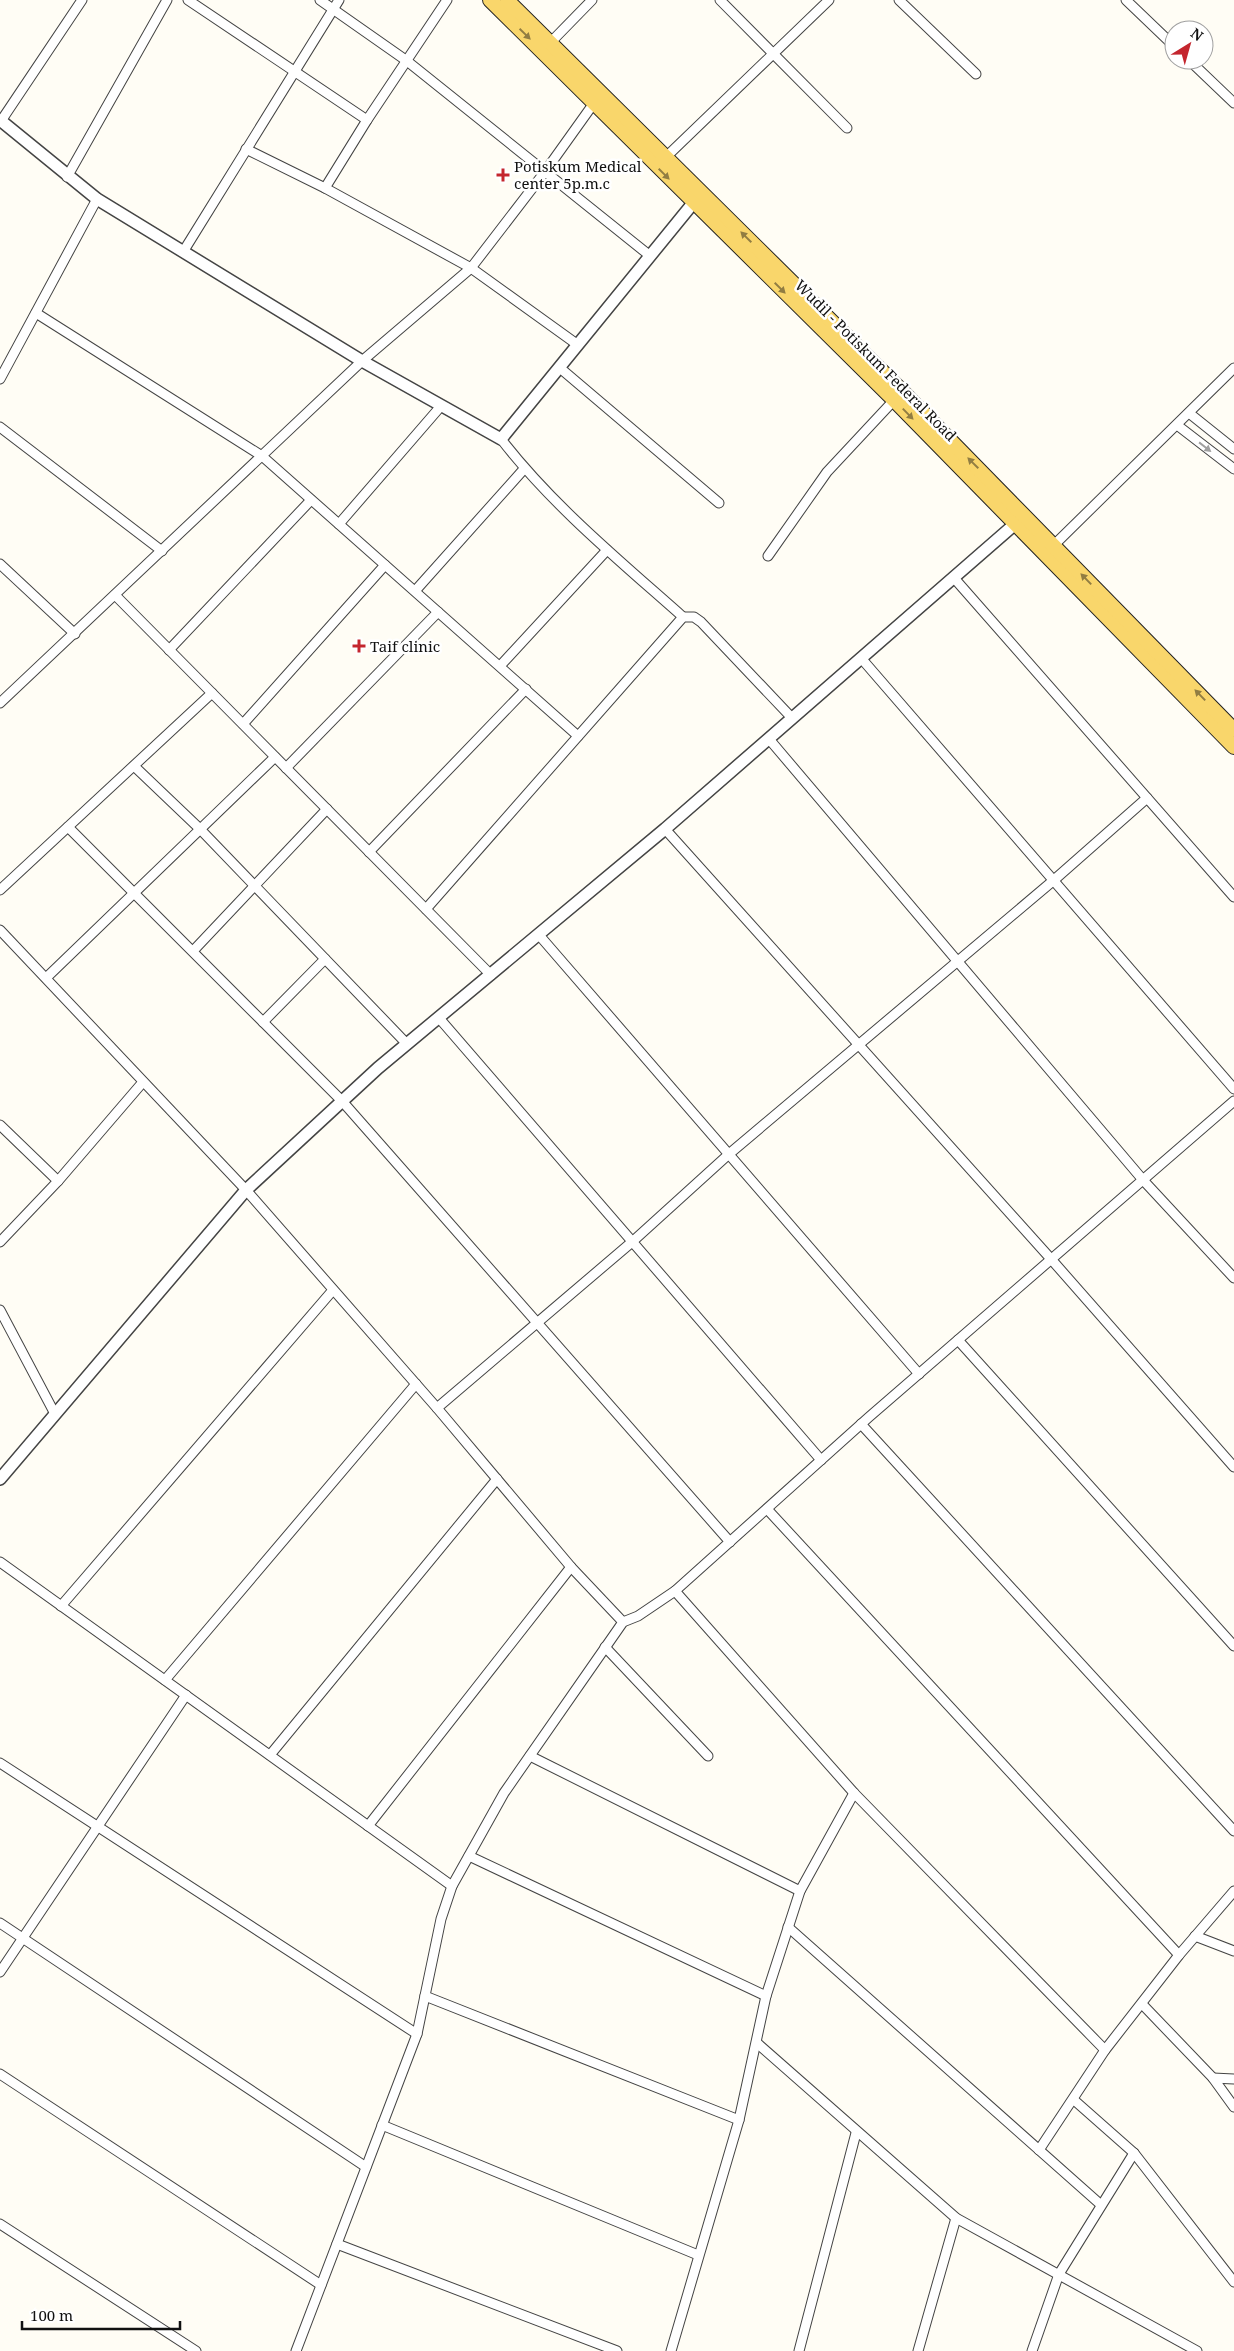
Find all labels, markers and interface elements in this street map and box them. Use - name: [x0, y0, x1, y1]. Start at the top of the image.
- north arrow: [1164, 20, 1214, 70]
- text: N: [1187, 23, 1207, 45]
- one-way arrow: [518, 28, 530, 40]
- place label: Potiskum Medical center 5p.m.c: [514, 156, 642, 193]
- one-way arrow: [658, 167, 670, 179]
- marker: Potiskum Medical center 5p.m.c: [496, 168, 510, 182]
- one-way arrow: [740, 231, 752, 243]
- street label: Wudil - Potiskum Federal Road: [791, 275, 961, 445]
- one-way arrow: [774, 282, 786, 294]
- one-way arrow: [902, 408, 914, 420]
- one-way arrow: [1198, 442, 1211, 453]
- one-way arrow: [967, 457, 979, 469]
- one-way arrow: [1080, 573, 1092, 585]
- place label: Taif clinic: [370, 636, 440, 656]
- marker: Taif clinic: [352, 639, 366, 653]
- one-way arrow: [1194, 689, 1206, 701]
- scale bar: [22, 2298, 180, 2330]
- text: 100 m: [30, 2305, 73, 2325]

